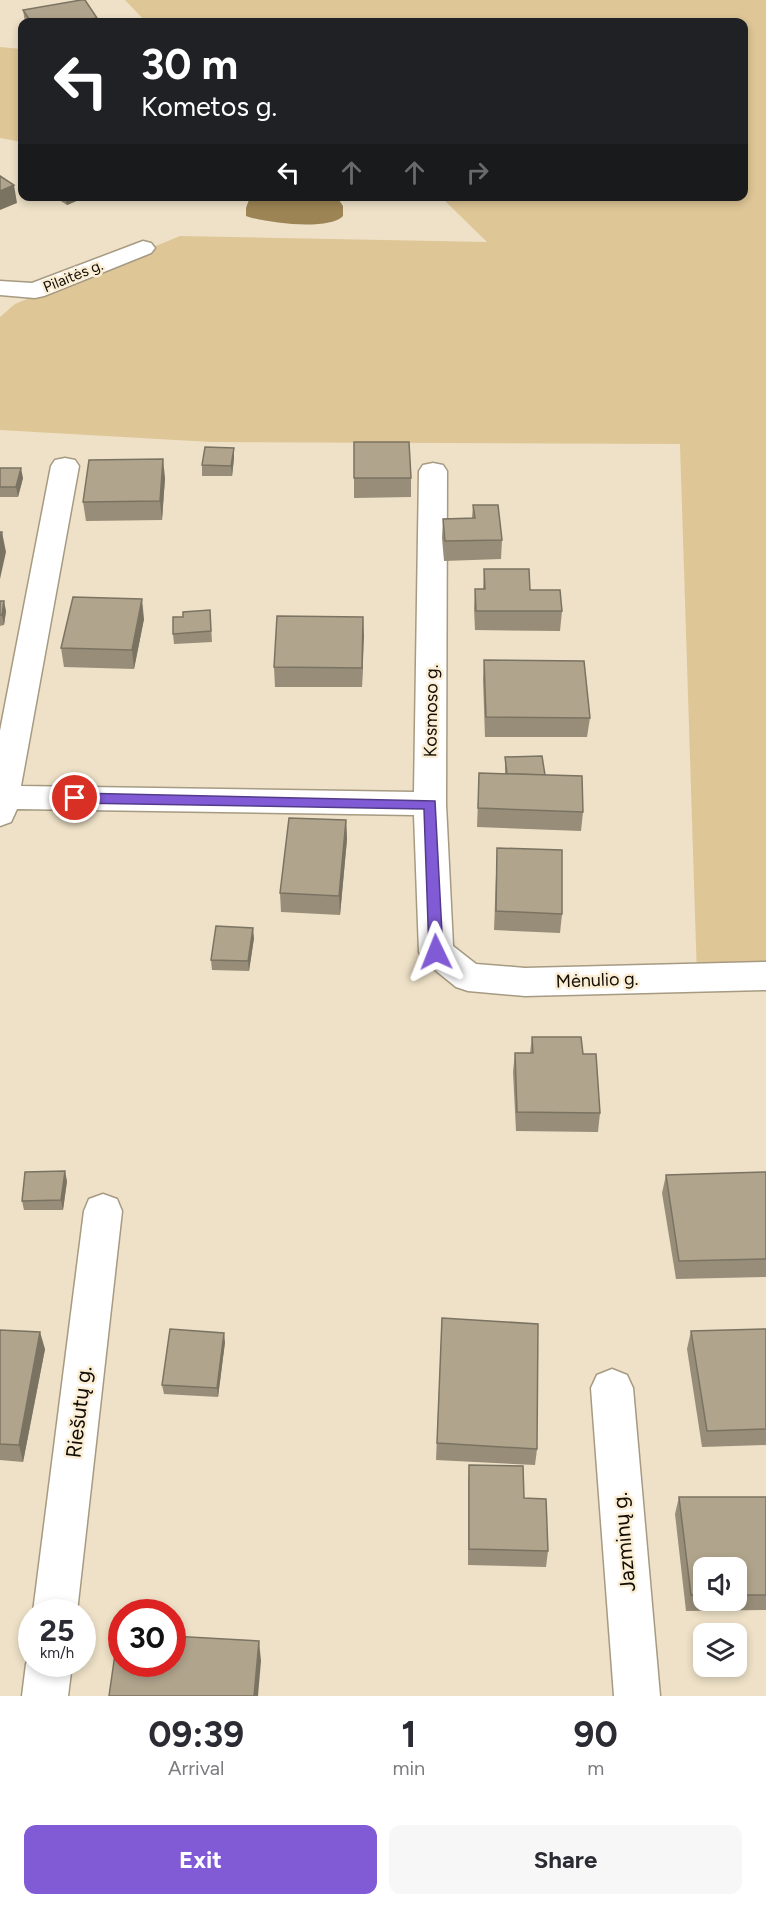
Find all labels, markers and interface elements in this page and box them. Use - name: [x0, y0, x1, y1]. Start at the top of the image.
- text: 30 m: [141, 39, 238, 90]
- icon: left: [42, 42, 120, 120]
- text: Kometos g.: [141, 90, 277, 123]
- icon: left: [272, 156, 305, 189]
- icon: ahead: [335, 156, 368, 189]
- icon: ahead: [398, 156, 431, 189]
- icon: right: [461, 156, 494, 189]
- street label: Pilaitės g.: [40, 256, 106, 296]
- street label: Kosmoso g.: [419, 664, 443, 758]
- pin: [49, 772, 100, 823]
- icon: arrive: [58, 781, 91, 814]
- position arrow: [404, 920, 468, 984]
- street label: Mėnulio g.: [555, 968, 639, 992]
- street label: Riešutų g.: [60, 1364, 97, 1459]
- street label: Jazminų g.: [607, 1491, 640, 1593]
- map controls: [693, 1557, 747, 1677]
- button: sound: [693, 1557, 747, 1611]
- speed limit sign: 30: [108, 1599, 186, 1677]
- text: 25: [40, 1612, 74, 1649]
- button: layers: [693, 1623, 747, 1677]
- text: km/h: [40, 1644, 74, 1662]
- text: 09:39: [148, 1713, 244, 1756]
- text: 1: [401, 1713, 416, 1756]
- text: 90: [574, 1713, 618, 1756]
- text: Arrival: [168, 1756, 224, 1780]
- text: min: [392, 1756, 425, 1780]
- text: m: [587, 1756, 604, 1780]
- button: Exit: [24, 1825, 377, 1894]
- button: Share: [389, 1825, 742, 1894]

